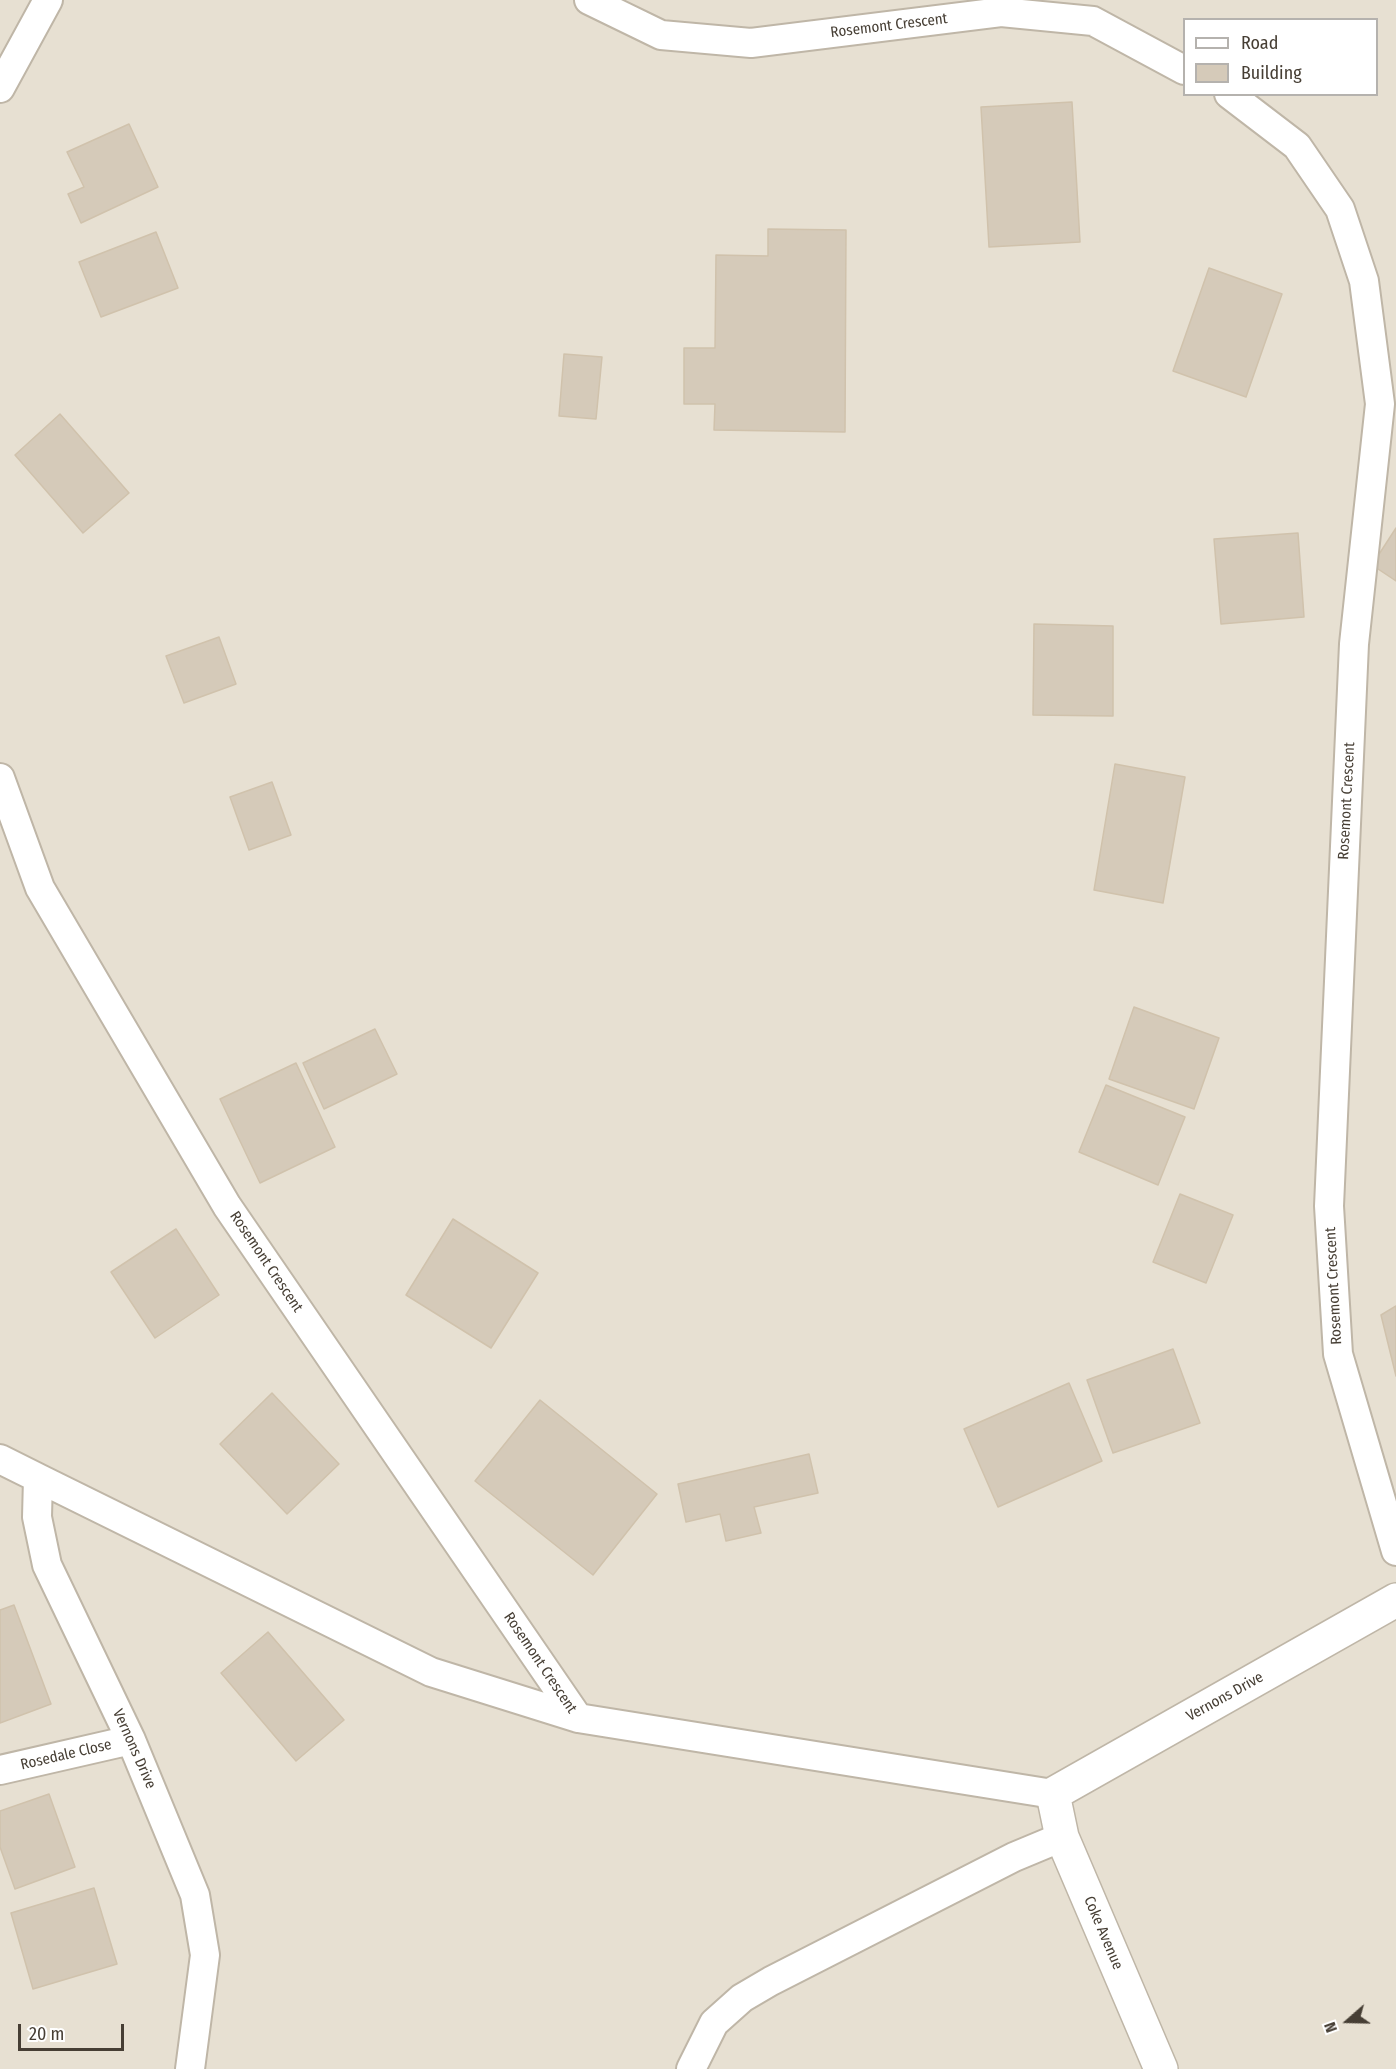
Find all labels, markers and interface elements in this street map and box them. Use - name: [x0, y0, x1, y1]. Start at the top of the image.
- street label: Rosemont Crescent: [829, 10, 949, 42]
- legend: [1183, 18, 1378, 96]
- text: Road: [1241, 32, 1278, 54]
- text: Building: [1241, 62, 1302, 84]
- street label: Rosemont Crescent: [1335, 742, 1359, 860]
- street label: Rosemont Crescent: [226, 1208, 306, 1316]
- street label: Rosemont Crescent: [1322, 1227, 1346, 1345]
- street label: Rosemont Crescent: [500, 1609, 580, 1717]
- street label: Vernons Drive: [1183, 1668, 1267, 1726]
- street label: Vernons Drive: [108, 1706, 160, 1792]
- street label: Rosedale Close: [19, 1736, 113, 1774]
- street label: Coke Avenue: [1079, 1894, 1127, 1972]
- north arrow: [1318, 1991, 1378, 2051]
- scale bar: [21, 2012, 128, 2050]
- text: N: [1320, 2020, 1341, 2035]
- text: 20 m: [29, 2023, 64, 2045]

